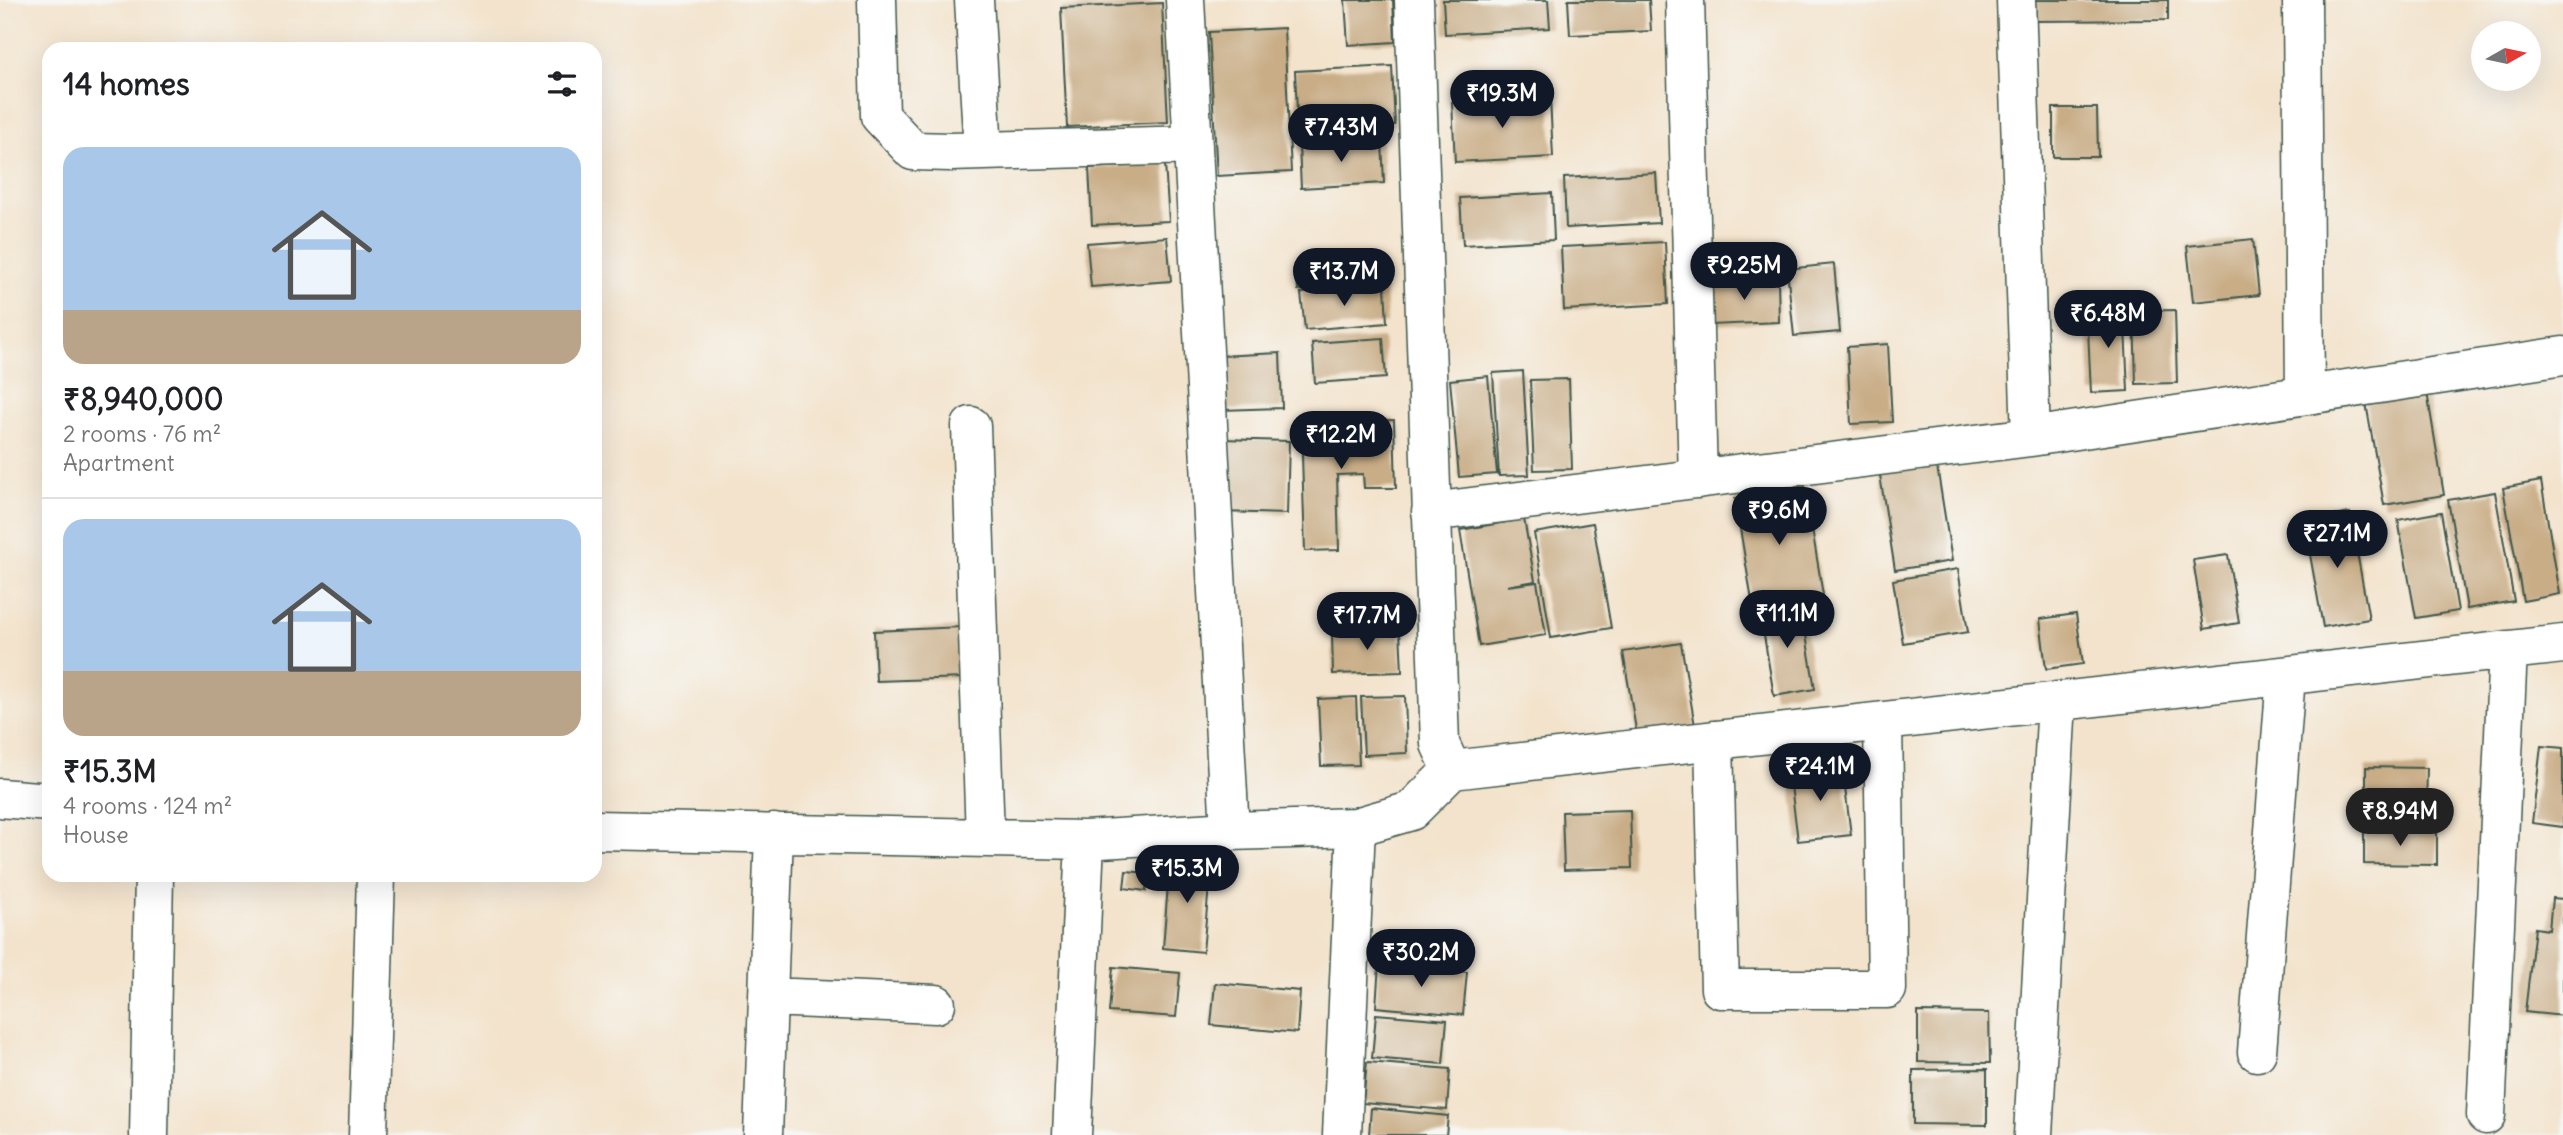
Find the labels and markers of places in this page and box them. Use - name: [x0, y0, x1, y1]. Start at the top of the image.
- pin: ₹19.3M: [1445, 71, 1559, 130]
- pin: ₹7.43M: [1284, 104, 1398, 164]
- pin: ₹9.25M: [1687, 243, 1801, 302]
- pin: ₹13.7M: [1287, 248, 1401, 308]
- pin: ₹6.48M: [2051, 290, 2165, 350]
- pin: ₹12.2M: [1284, 412, 1398, 471]
- pin: ₹9.6M: [1730, 488, 1828, 547]
- pin: ₹27.1M: [2280, 510, 2394, 570]
- pin: ₹11.1M: [1730, 590, 1844, 650]
- pin: ₹17.7M: [1310, 592, 1424, 652]
- pin: ₹24.1M: [1763, 744, 1877, 803]
- pin: ₹8.94M: [2343, 788, 2457, 848]
- pin: ₹15.3M: [1130, 846, 1244, 905]
- pin: ₹30.2M: [1364, 930, 1478, 989]

